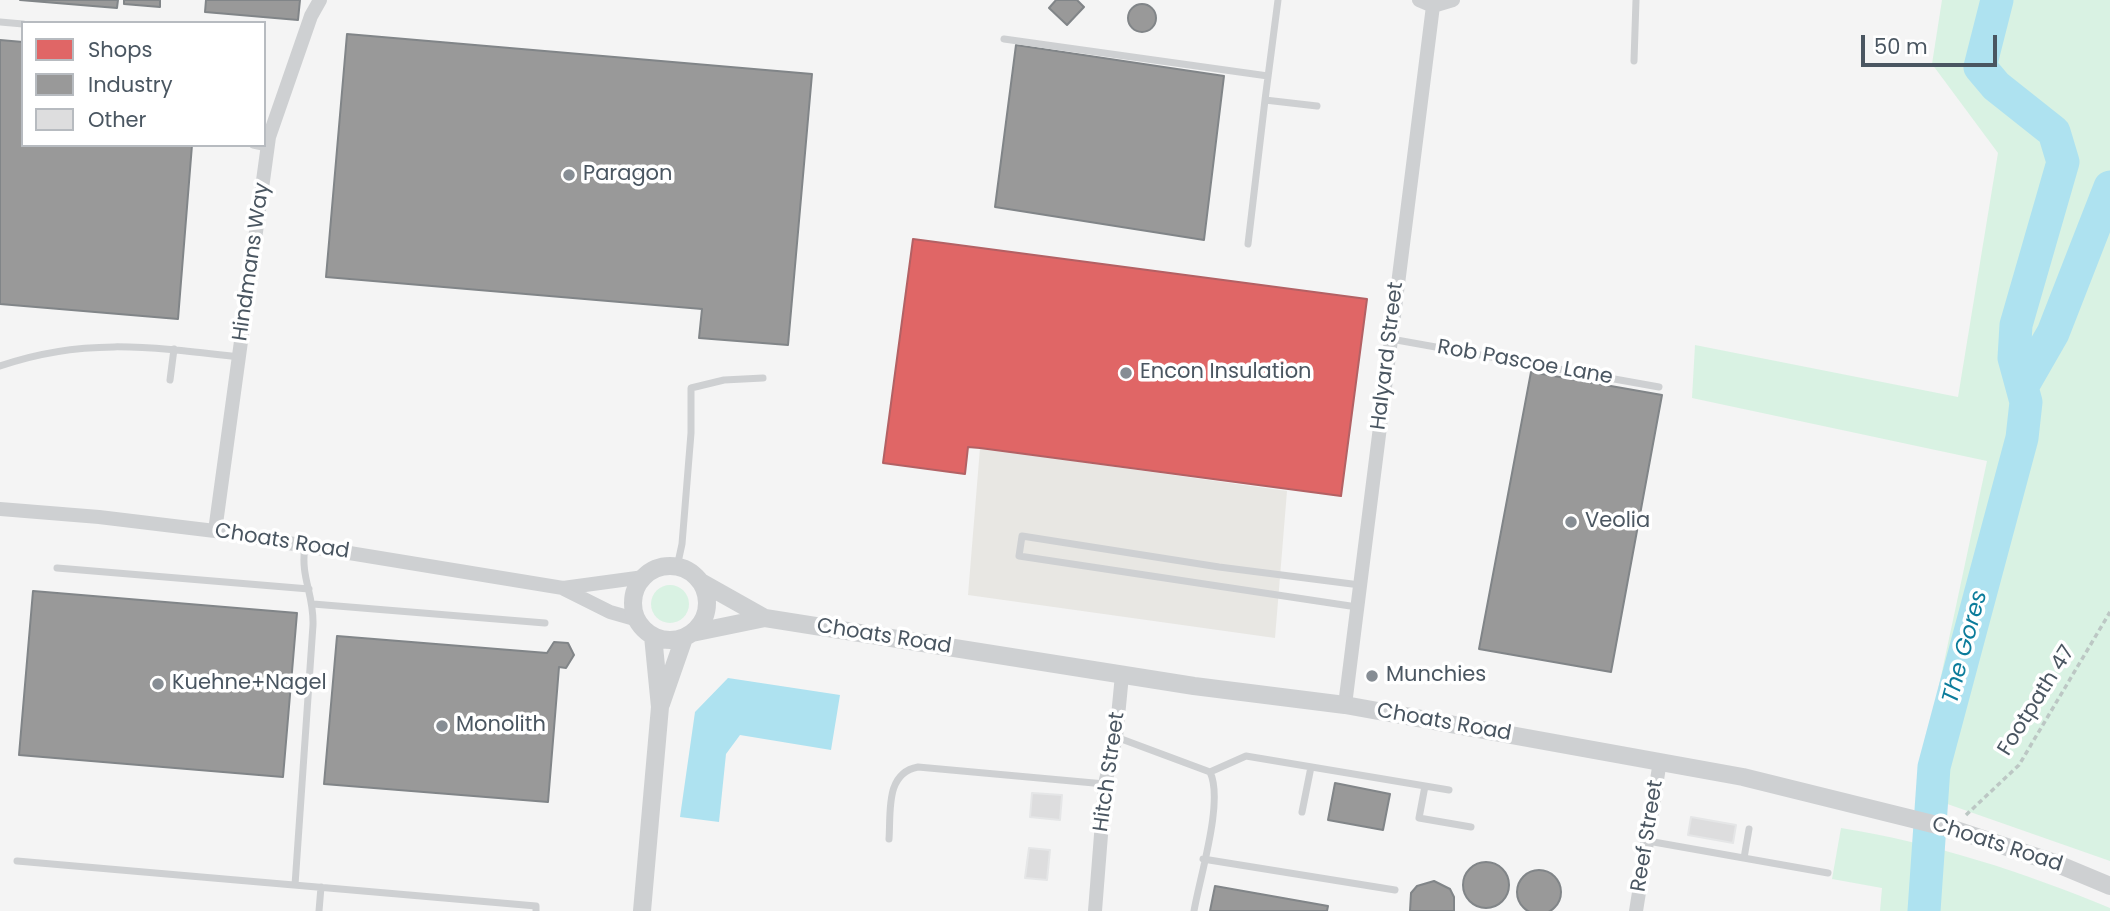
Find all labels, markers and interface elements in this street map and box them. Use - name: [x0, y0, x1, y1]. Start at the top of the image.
- legend: [21, 21, 266, 147]
- scale bar: [1865, 21, 2002, 65]
- text: 50 m: [1874, 32, 1928, 61]
- text: Shops: [88, 35, 152, 64]
- text: Industry: [88, 70, 173, 99]
- text: Other: [88, 105, 146, 134]
- place label: Paragon: [583, 162, 672, 188]
- marker: Paragon: [561, 167, 577, 183]
- street label: Hindmans Way: [228, 181, 276, 343]
- street label: Halyard Street: [1366, 281, 1410, 431]
- street label: Rob Pascoe Lane: [1435, 335, 1615, 391]
- place label: Encon Insulation: [1140, 360, 1312, 386]
- marker: Encon Insulation: [1118, 365, 1134, 381]
- place label: Veolia: [1585, 509, 1650, 535]
- marker: Veolia: [1563, 514, 1579, 530]
- street label: Choats Road: [213, 519, 351, 565]
- water label: The Gores: [1938, 588, 1994, 706]
- street label: Choats Road: [815, 614, 953, 660]
- street label: Footpath 47: [1993, 641, 2081, 761]
- place label: Munchies: [1386, 663, 1486, 689]
- marker: Munchies: [1364, 668, 1380, 684]
- place label: Kuehne+Nagel: [172, 671, 327, 697]
- marker: Kuehne+Nagel: [150, 676, 166, 692]
- street label: Choats Road: [1375, 699, 1513, 747]
- street label: Hitch Street: [1089, 711, 1131, 833]
- place label: Monolith: [456, 713, 546, 739]
- marker: Monolith: [434, 718, 450, 734]
- street label: Reef Street: [1627, 778, 1669, 894]
- street label: Choats Road: [1928, 812, 2066, 878]

